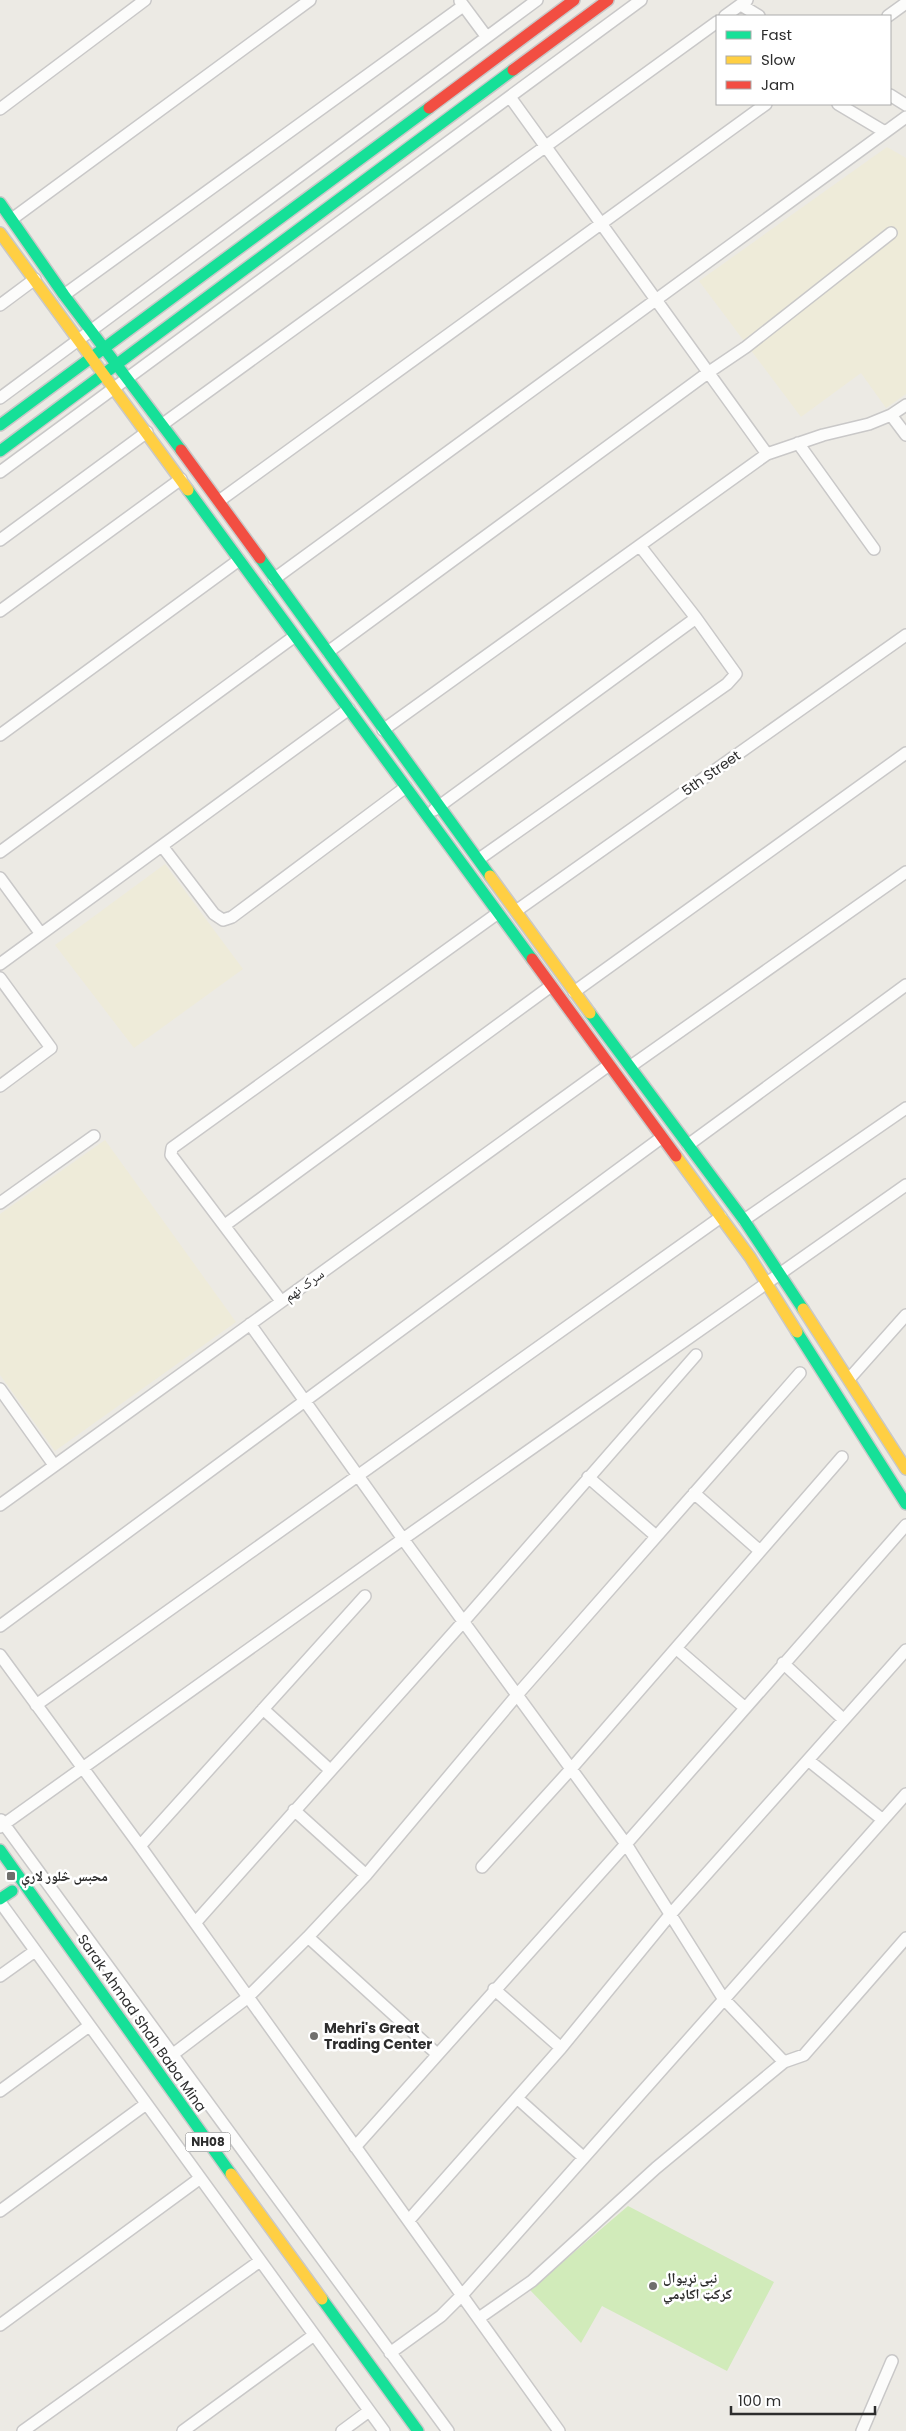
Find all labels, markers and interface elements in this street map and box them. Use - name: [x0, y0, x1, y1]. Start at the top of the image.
- legend: [716, 15, 891, 105]
- text: Fast: [761, 24, 792, 45]
- text: Slow: [761, 49, 796, 70]
- text: Jam: [761, 74, 795, 95]
- street label: 5th Street: [678, 745, 744, 801]
- street label: سرک نهم: [280, 1264, 328, 1306]
- place label: محبس څلور لارې: [21, 1866, 108, 1888]
- marker: محبس څلور لارې: [5, 1870, 17, 1882]
- street label: Sarak Ahmad Shah Baba Mina: [73, 1930, 211, 2116]
- place label: Mehri's Great Trading Center: [324, 2018, 432, 2054]
- marker: Mehri's Great Trading Center: [308, 2030, 320, 2042]
- road number: NH08: [186, 2132, 230, 2152]
- place label: نبی نړیوال کرکټ اکاډمي: [663, 2268, 732, 2305]
- marker: نبی نړیوال کرکټ اکاډمي: [647, 2280, 659, 2292]
- scale bar: [731, 2384, 875, 2416]
- text: 100 m: [738, 2390, 781, 2411]

